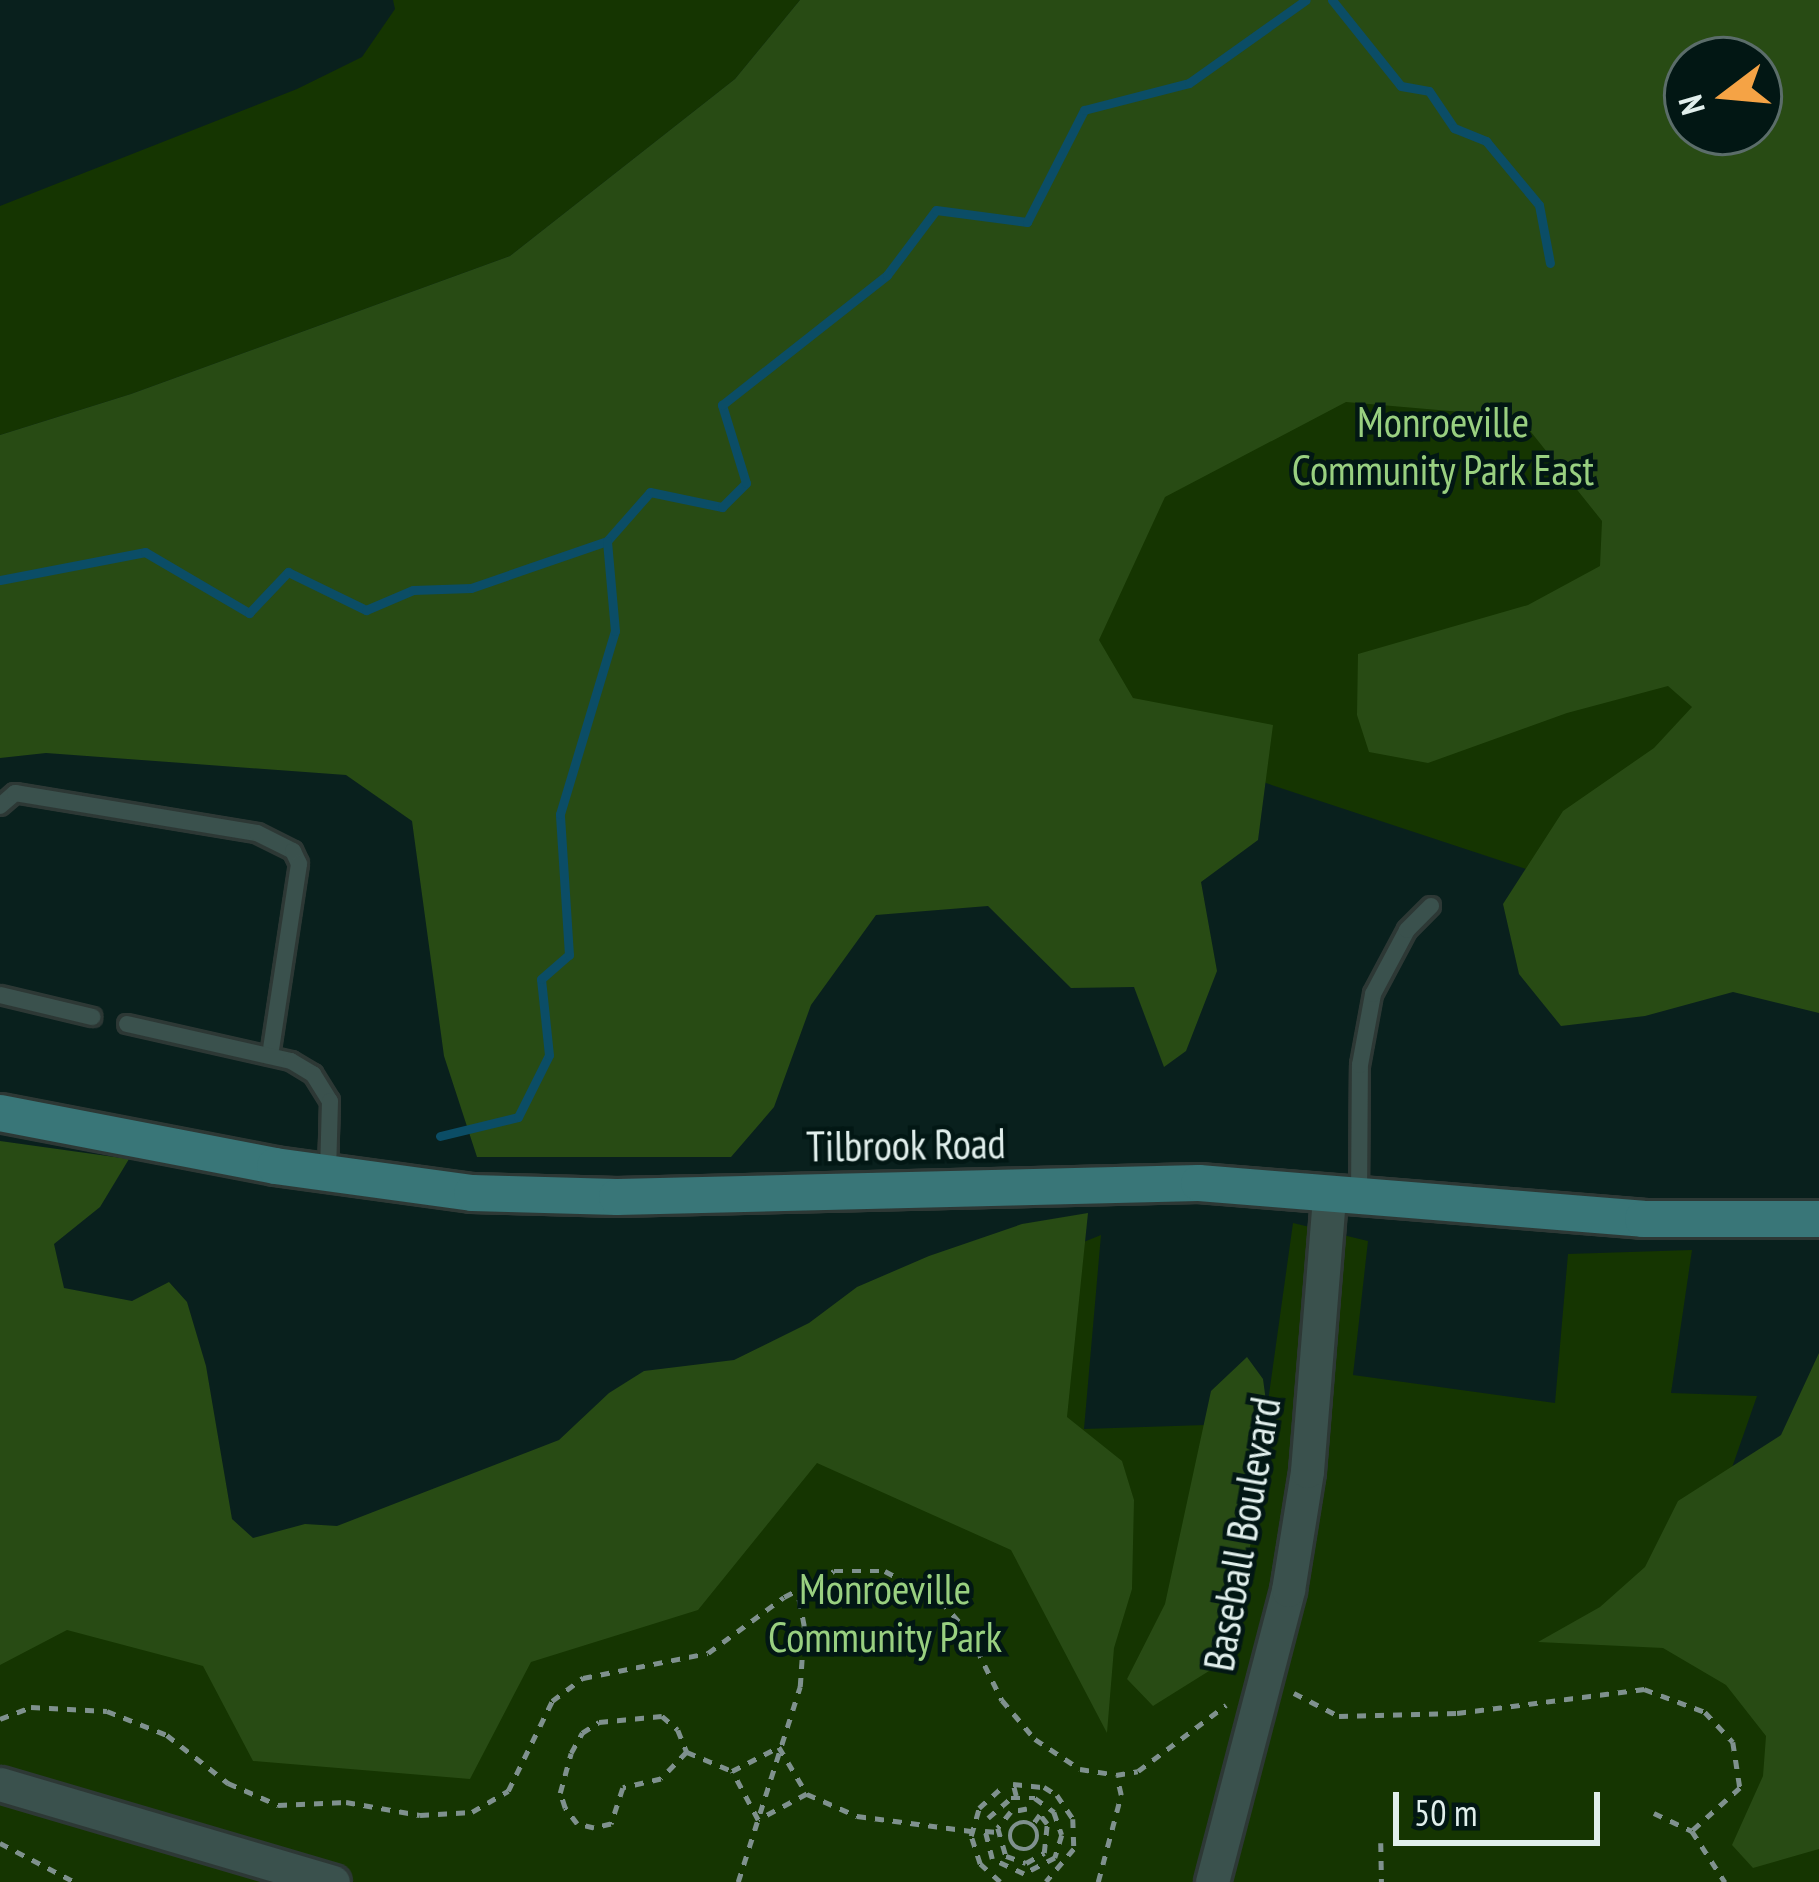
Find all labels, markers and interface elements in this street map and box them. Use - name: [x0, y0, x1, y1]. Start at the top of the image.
- north arrow: [1663, 36, 1783, 156]
- text: N: [1668, 91, 1714, 120]
- park label: Monroeville Community Park East: [1291, 397, 1595, 496]
- street label: Tilbrook Road: [805, 1118, 1007, 1172]
- street label: Baseball Boulevard: [1193, 1393, 1291, 1675]
- park label: Monroeville Community Park: [767, 1564, 1003, 1662]
- scale bar: [1399, 1768, 1606, 1842]
- text: 50 m: [1414, 1789, 1477, 1836]

